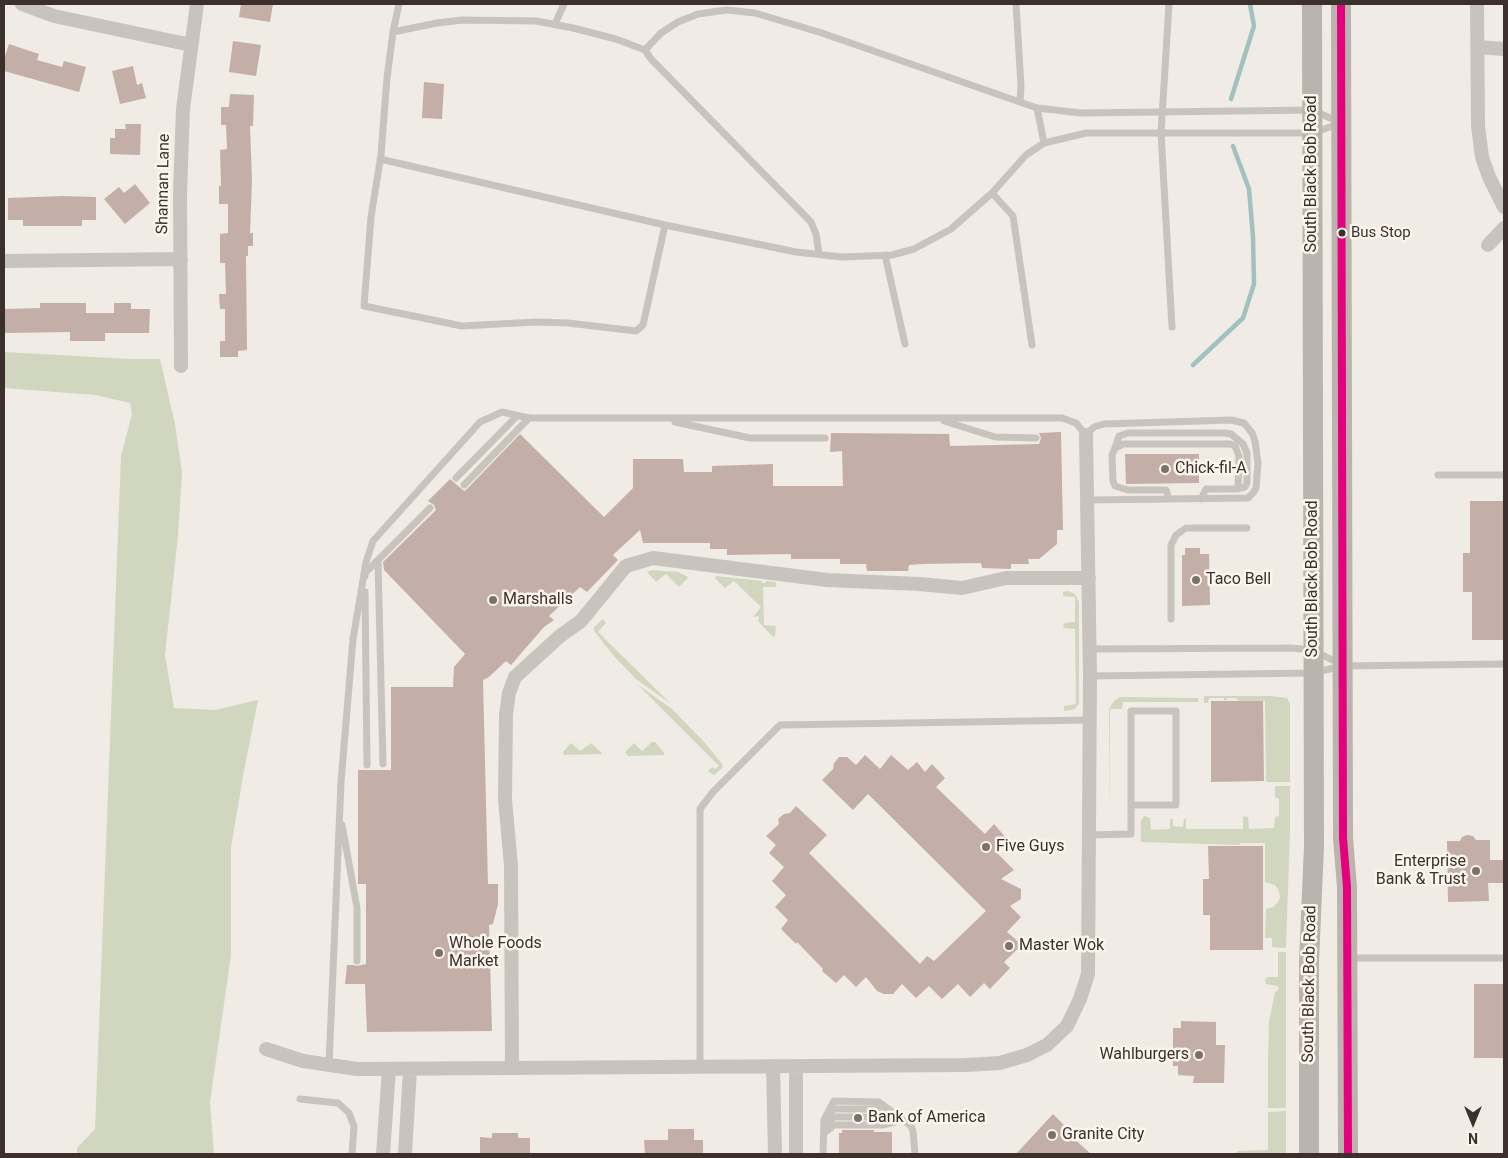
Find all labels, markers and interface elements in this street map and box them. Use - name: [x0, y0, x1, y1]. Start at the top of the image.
- street label: South Black Bob Road: [1302, 95, 1322, 253]
- street label: Shannan Lane: [154, 133, 174, 235]
- place label: Bus Stop: [1351, 224, 1411, 242]
- marker: Bus Stop: [1337, 228, 1347, 238]
- place label: Chick-fil-A: [1175, 459, 1247, 479]
- marker: Chick-fil-A: [1159, 463, 1171, 475]
- street label: South Black Bob Road: [1303, 500, 1323, 658]
- place label: Taco Bell: [1206, 570, 1271, 590]
- marker: Taco Bell: [1190, 574, 1202, 586]
- place label: Marshalls: [503, 590, 573, 610]
- marker: Marshalls: [487, 594, 499, 606]
- place label: Five Guys: [996, 837, 1064, 857]
- marker: Five Guys: [980, 841, 992, 853]
- place label: Enterprise Bank & Trust: [1376, 852, 1466, 890]
- marker: Enterprise Bank & Trust: [1470, 865, 1482, 877]
- street label: South Black Bob Road: [1299, 905, 1321, 1063]
- place label: Whole Foods Market: [449, 934, 542, 972]
- place label: Master Wok: [1019, 936, 1104, 956]
- marker: Master Wok: [1003, 940, 1015, 952]
- marker: Whole Foods Market: [433, 947, 445, 959]
- place label: Wahlburgers: [1099, 1045, 1189, 1065]
- marker: Wahlburgers: [1193, 1049, 1205, 1061]
- north arrow: [1448, 1098, 1498, 1148]
- place label: Bank of America: [868, 1108, 986, 1128]
- marker: Bank of America: [852, 1112, 864, 1124]
- place label: Granite City: [1062, 1125, 1144, 1145]
- marker: Granite City: [1046, 1129, 1058, 1141]
- text: N: [1468, 1130, 1478, 1146]

